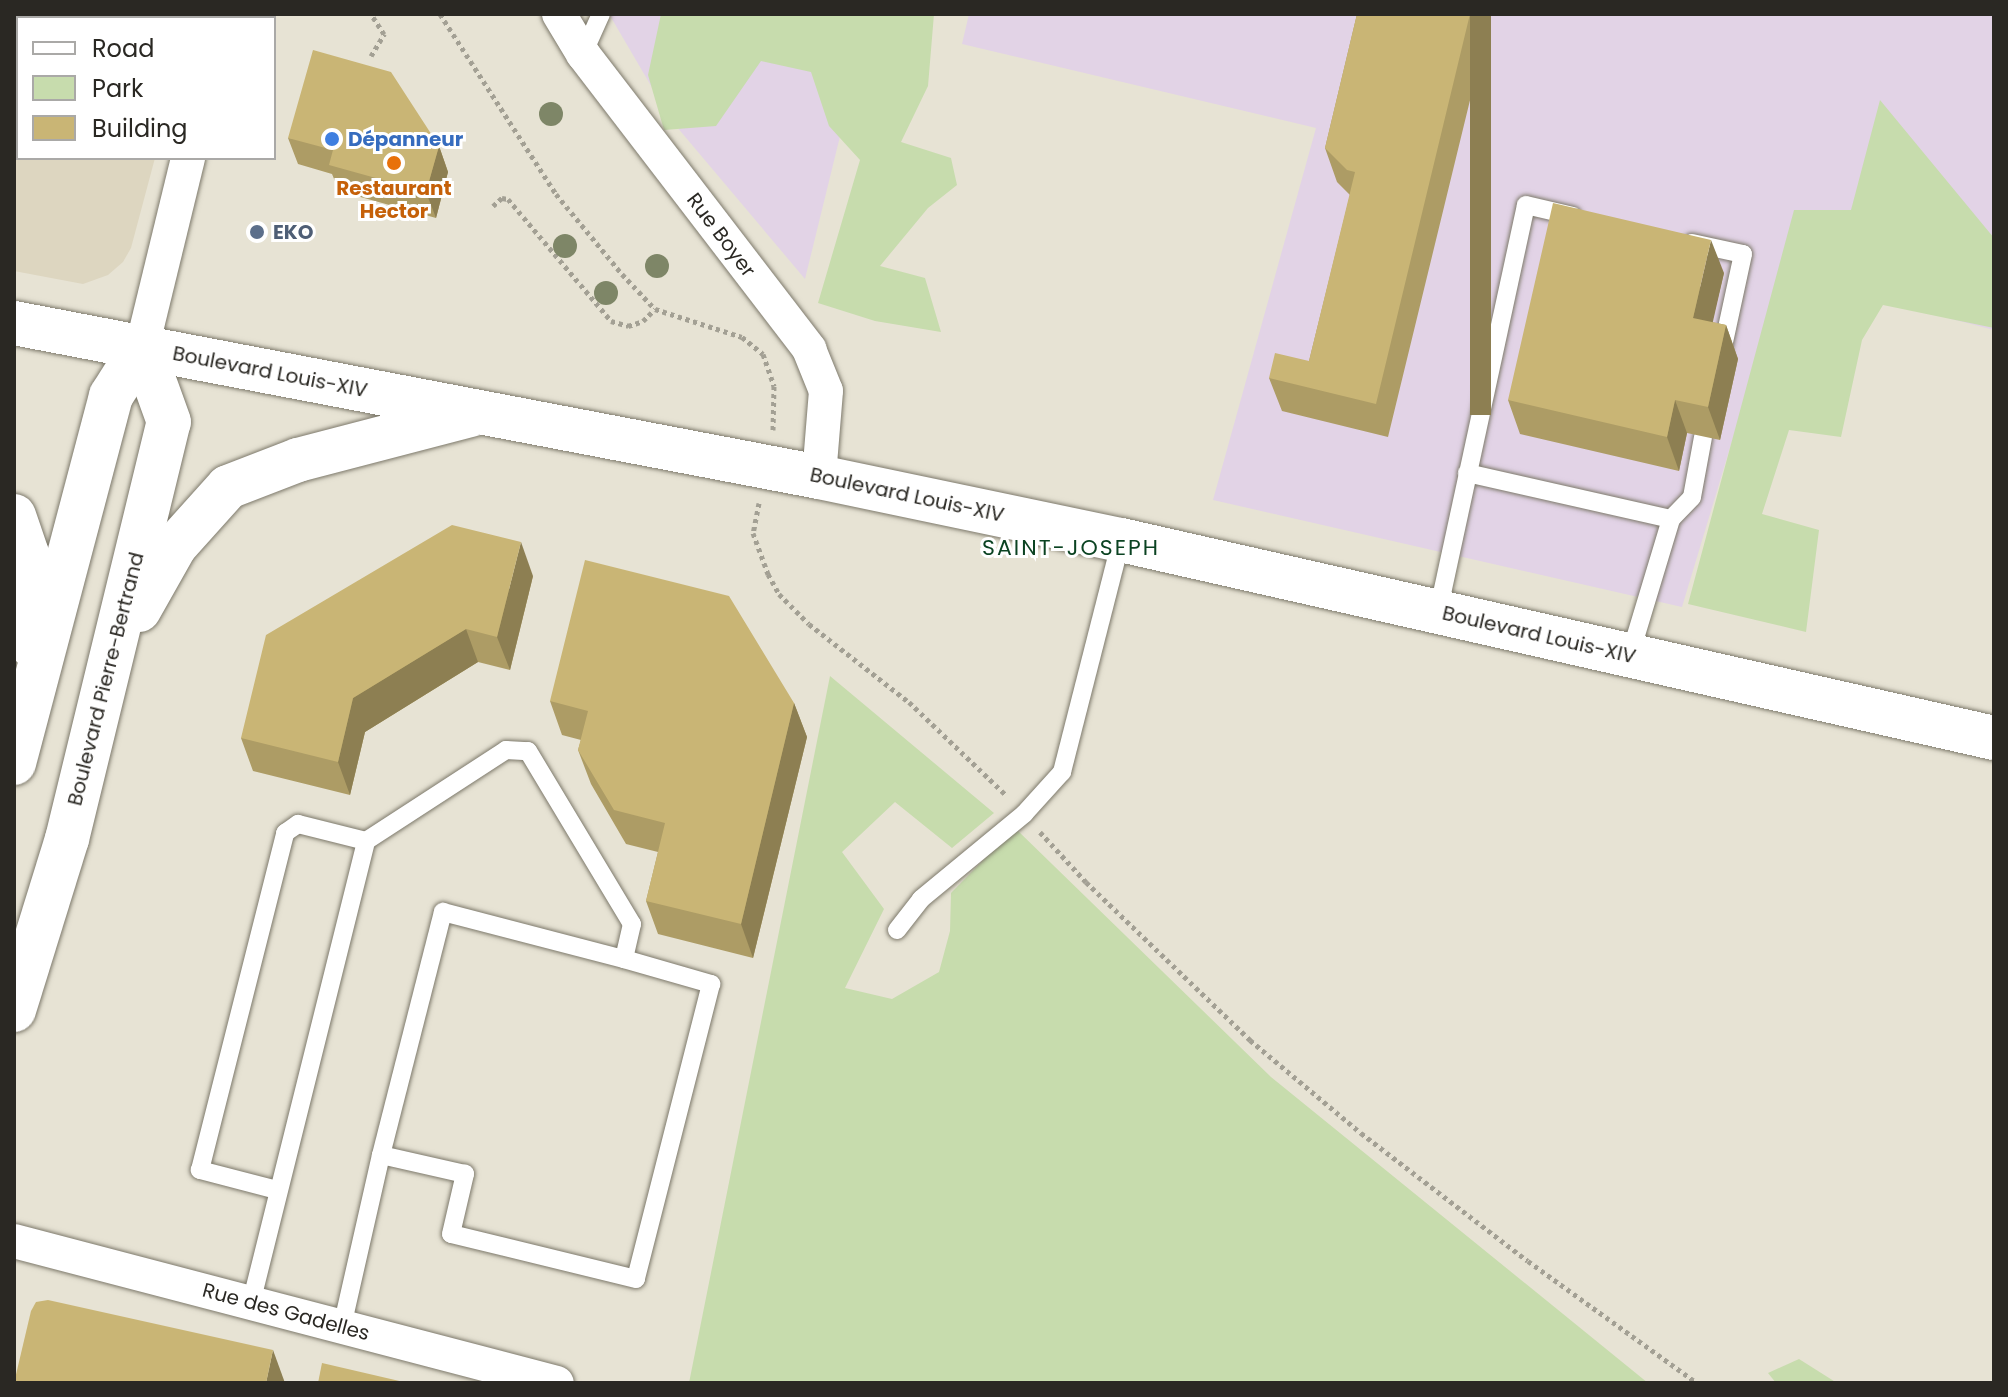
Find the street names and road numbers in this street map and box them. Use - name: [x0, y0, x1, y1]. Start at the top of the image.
- street label: Rue Boyer: [682, 188, 760, 282]
- street label: Boulevard Louis-XIV: [171, 341, 369, 403]
- street label: Boulevard Louis-XIV: [808, 463, 1006, 527]
- street label: Boulevard Pierre-Bertrand: [63, 550, 149, 808]
- street label: Boulevard Louis-XIV: [1440, 601, 1638, 669]
- street label: Rue des Gadelles: [200, 1278, 372, 1346]

